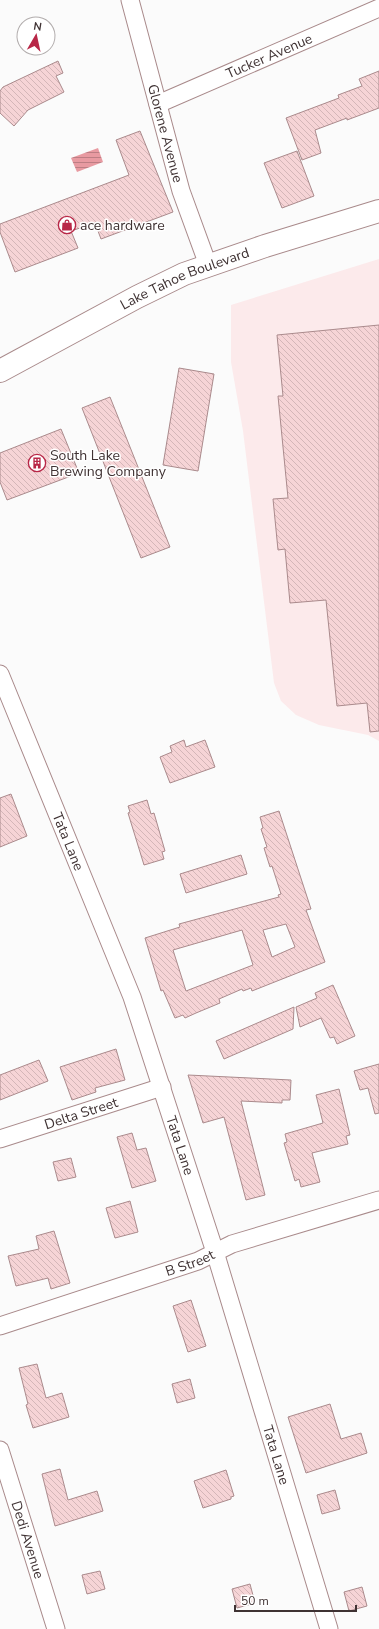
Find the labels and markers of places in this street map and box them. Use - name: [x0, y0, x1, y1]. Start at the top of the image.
- shop icon: ace hardware: [57, 215, 77, 235]
- place label: ace hardware: [80, 216, 165, 235]
- place label: South Lake Brewing Company: [50, 446, 167, 481]
- building icon: South Lake Brewing Company: [27, 453, 47, 473]

